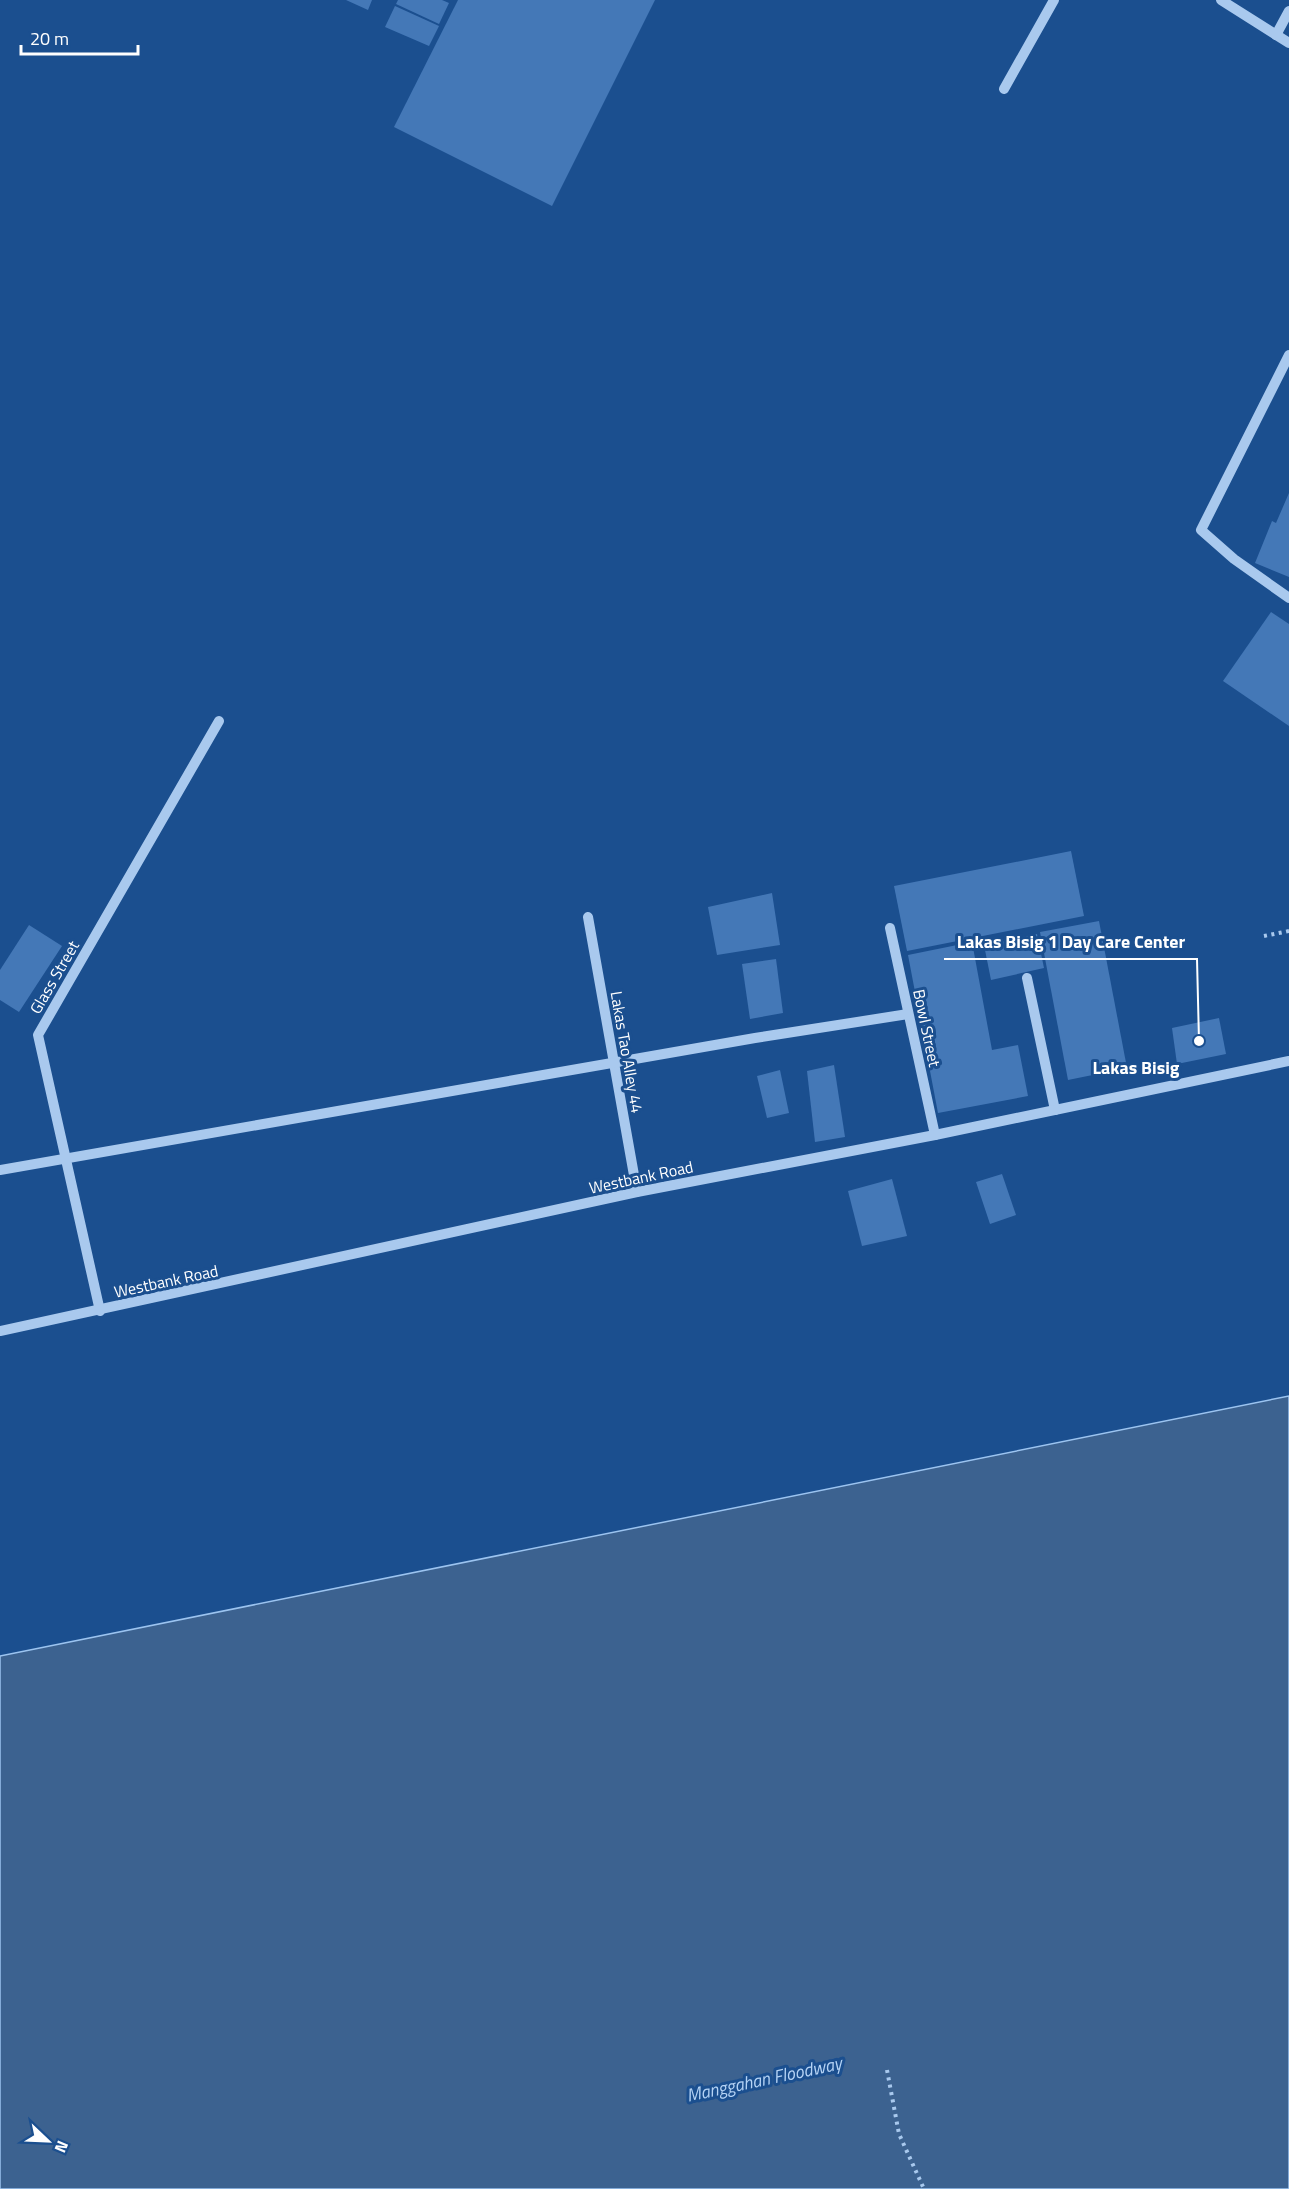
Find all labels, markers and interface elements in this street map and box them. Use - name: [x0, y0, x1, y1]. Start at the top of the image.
- scale bar: [21, 18, 138, 56]
- text: 20 m: [30, 25, 69, 52]
- callout: Lakas Bisig 1 Day Care Center: [944, 923, 1197, 959]
- text: Lakas Bisig 1 Day Care Center: [957, 928, 1186, 955]
- street label: Glass Street: [23, 936, 85, 1018]
- street label: Bowl Street: [907, 987, 947, 1069]
- street label: Lakas Tao Alley 44: [604, 989, 650, 1115]
- district label: Lakas Bisig: [1093, 1054, 1180, 1081]
- street label: Westbank Road: [587, 1154, 695, 1200]
- street label: Westbank Road: [112, 1258, 220, 1304]
- water label: Manggahan Floodway: [684, 2049, 846, 2109]
- north arrow: [18, 2111, 78, 2171]
- text: N: [49, 2137, 75, 2157]

